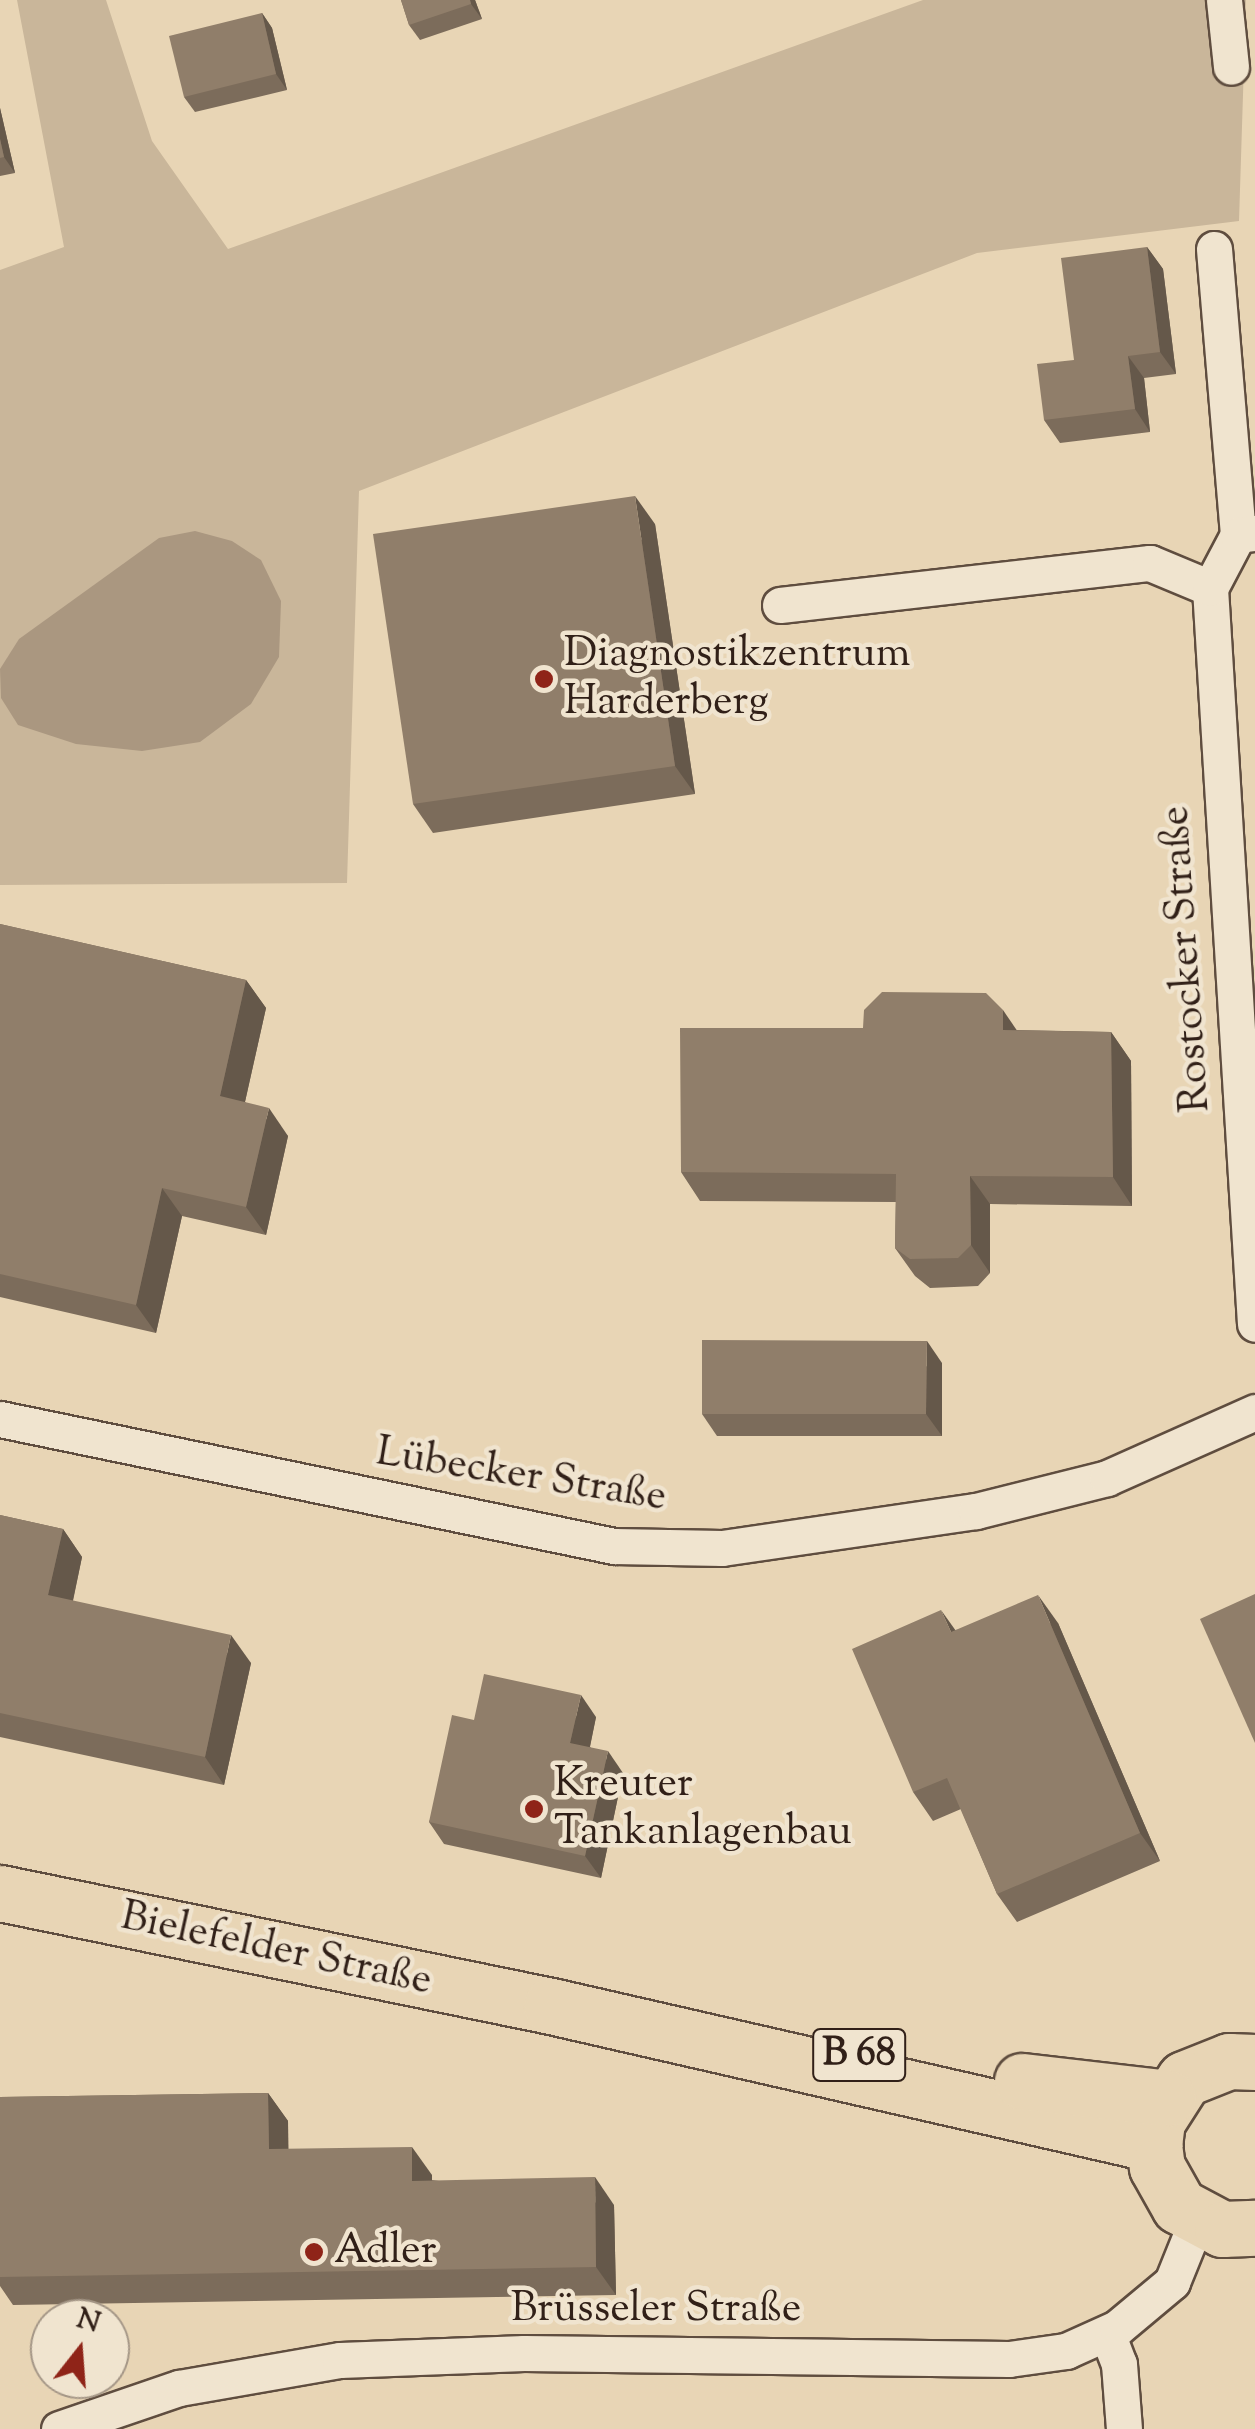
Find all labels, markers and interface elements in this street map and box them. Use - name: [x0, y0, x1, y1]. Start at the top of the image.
- place label: Diagnostikzentrum Harderberg: [564, 630, 910, 728]
- marker: Diagnostikzentrum Harderberg: [533, 668, 555, 690]
- street label: Rostocker Straße: [1151, 804, 1223, 1114]
- street label: Lübecker Straße: [372, 1428, 670, 1524]
- place label: Kreuter Tankanlagenbau: [554, 1760, 852, 1858]
- marker: Kreuter Tankanlagenbau: [523, 1798, 545, 1820]
- street label: Bielefelder Straße: [116, 1892, 436, 2008]
- road number: B 68: [812, 2020, 906, 2090]
- place label: Adler: [334, 2227, 436, 2277]
- marker: Adler: [303, 2241, 325, 2263]
- street label: Brüsseler Straße: [511, 2285, 801, 2335]
- north arrow: [30, 2299, 130, 2399]
- text: N: [72, 2300, 105, 2345]

